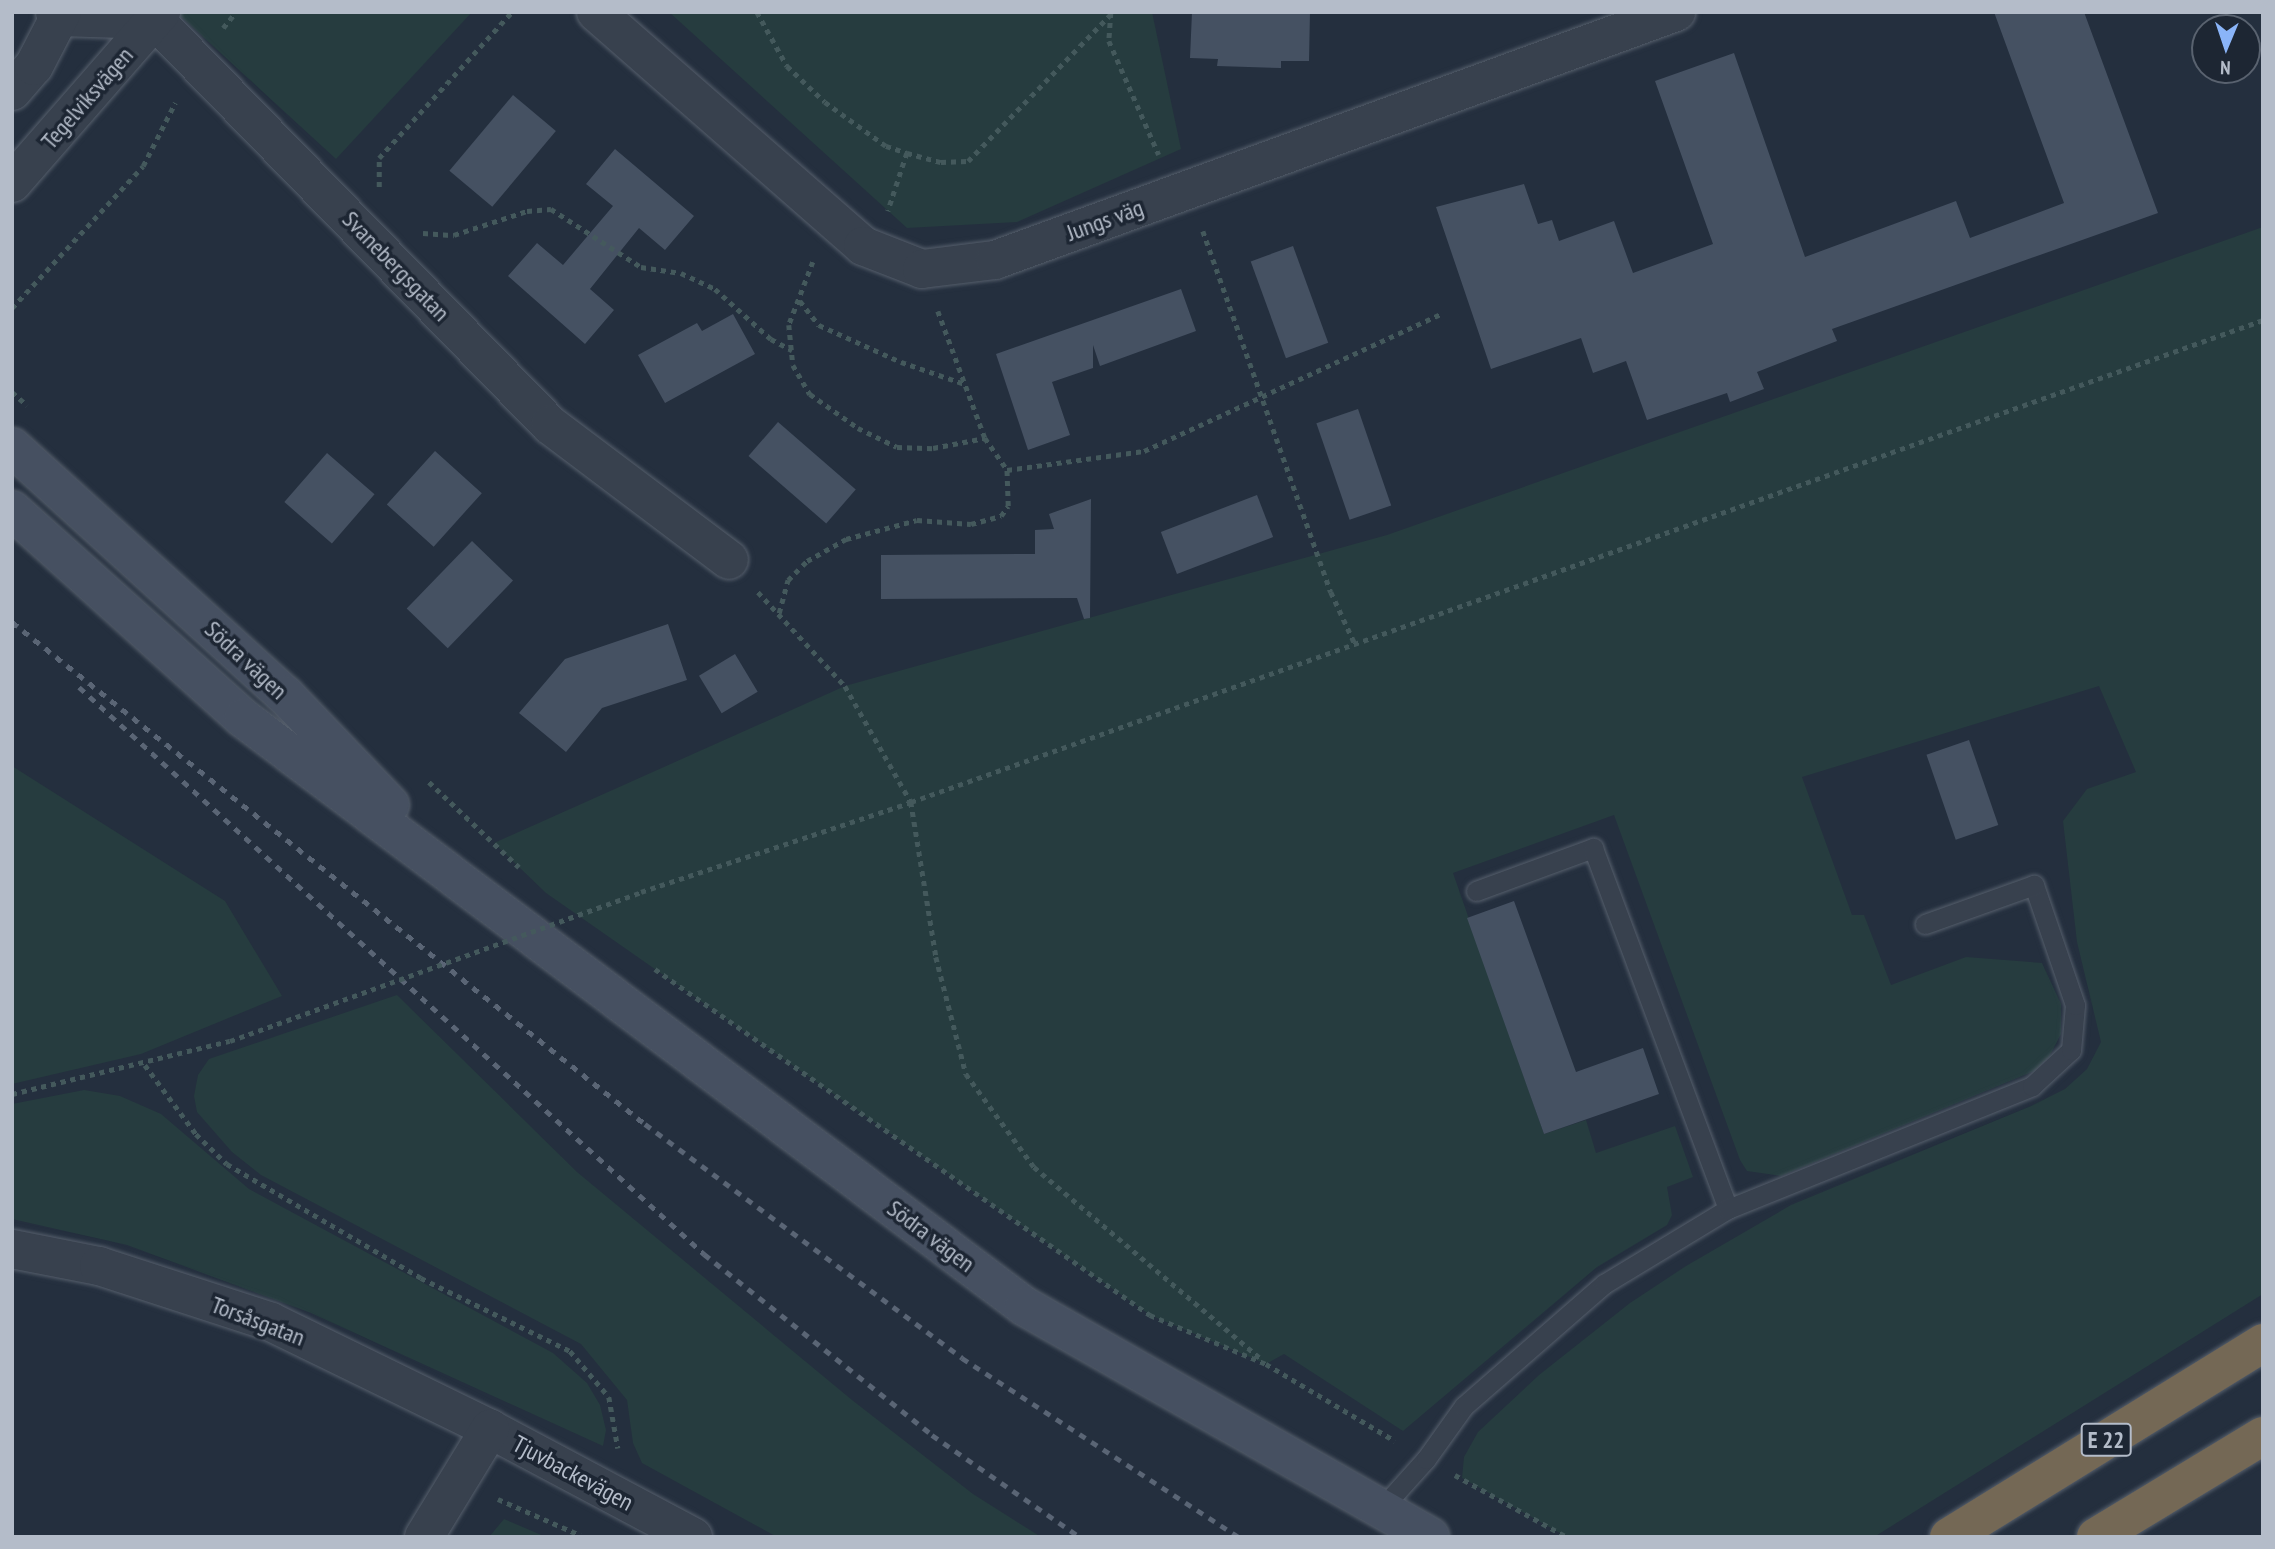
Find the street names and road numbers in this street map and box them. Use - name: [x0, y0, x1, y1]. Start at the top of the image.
- street label: Tegelviksvägen: [35, 41, 139, 155]
- street label: Jungs väg: [1063, 193, 1147, 247]
- street label: Svanebergsgatan: [336, 205, 456, 327]
- street label: Södra vägen: [199, 615, 293, 705]
- street label: Södra vägen: [882, 1194, 980, 1278]
- street label: Torsåsgatan: [207, 1290, 309, 1352]
- road number: E 22: [2080, 1420, 2132, 1460]
- street label: Tjuvbackevägen: [508, 1429, 638, 1517]

